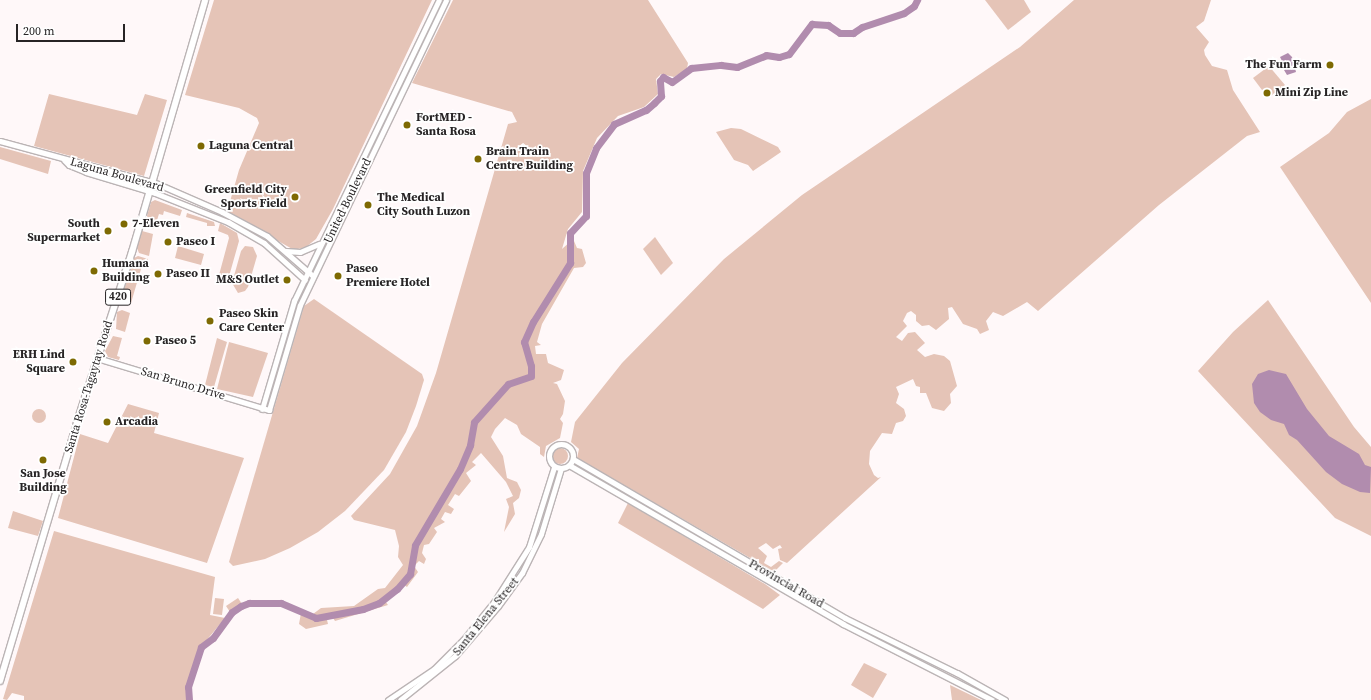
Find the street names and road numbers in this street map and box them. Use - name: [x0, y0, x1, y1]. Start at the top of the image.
- street label: Laguna Boulevard: [68, 155, 166, 195]
- street label: United Boulevard: [321, 156, 375, 246]
- road number: 420: [105, 288, 131, 306]
- street label: Santa Rosa-Tagaytay Road: [62, 319, 116, 455]
- street label: San Bruno Drive: [139, 364, 227, 404]
- street label: Provincial Road: [746, 557, 826, 611]
- street label: Santa Elena Street: [450, 575, 522, 659]

